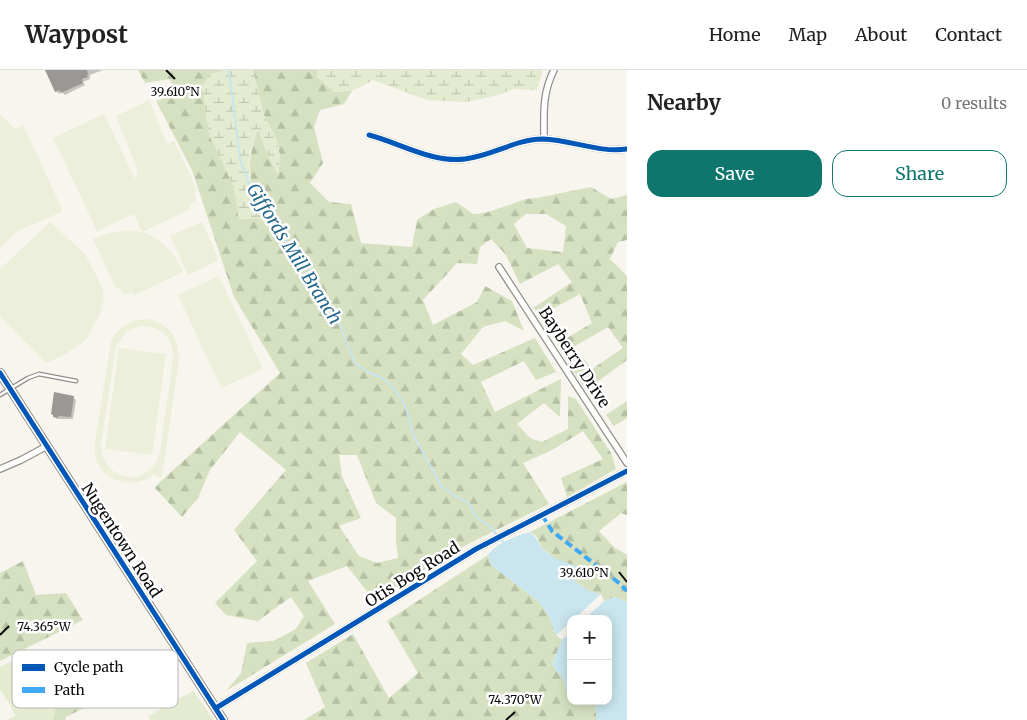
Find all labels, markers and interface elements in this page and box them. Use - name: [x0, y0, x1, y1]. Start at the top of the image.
- text: Waypost: [25, 19, 128, 50]
- text: Home: [709, 23, 761, 46]
- text: Map: [789, 23, 827, 46]
- text: About: [855, 23, 907, 46]
- text: Contact: [935, 23, 1002, 46]
- text: 39.610°N: [151, 84, 200, 99]
- text: Nearby: [647, 89, 721, 116]
- text: 0 results: [941, 93, 1007, 113]
- button: Save: [647, 150, 822, 197]
- button: Share: [832, 150, 1007, 197]
- water label: Giffords Mill Branch: [242, 179, 347, 329]
- street label: Bayberry Drive: [535, 303, 615, 411]
- street label: Nugentown Road: [78, 479, 167, 601]
- street label: Otis Bog Road: [361, 537, 463, 611]
- text: 39.610°N: [560, 565, 609, 580]
- map controls: [567, 615, 612, 705]
- button: +: [567, 615, 612, 660]
- text: 74.365°W: [17, 619, 72, 634]
- legend: [12, 650, 178, 708]
- text: Cycle path: [54, 658, 124, 676]
- button: −: [567, 660, 612, 705]
- text: Path: [54, 681, 85, 699]
- text: 74.370°W: [488, 692, 543, 707]

